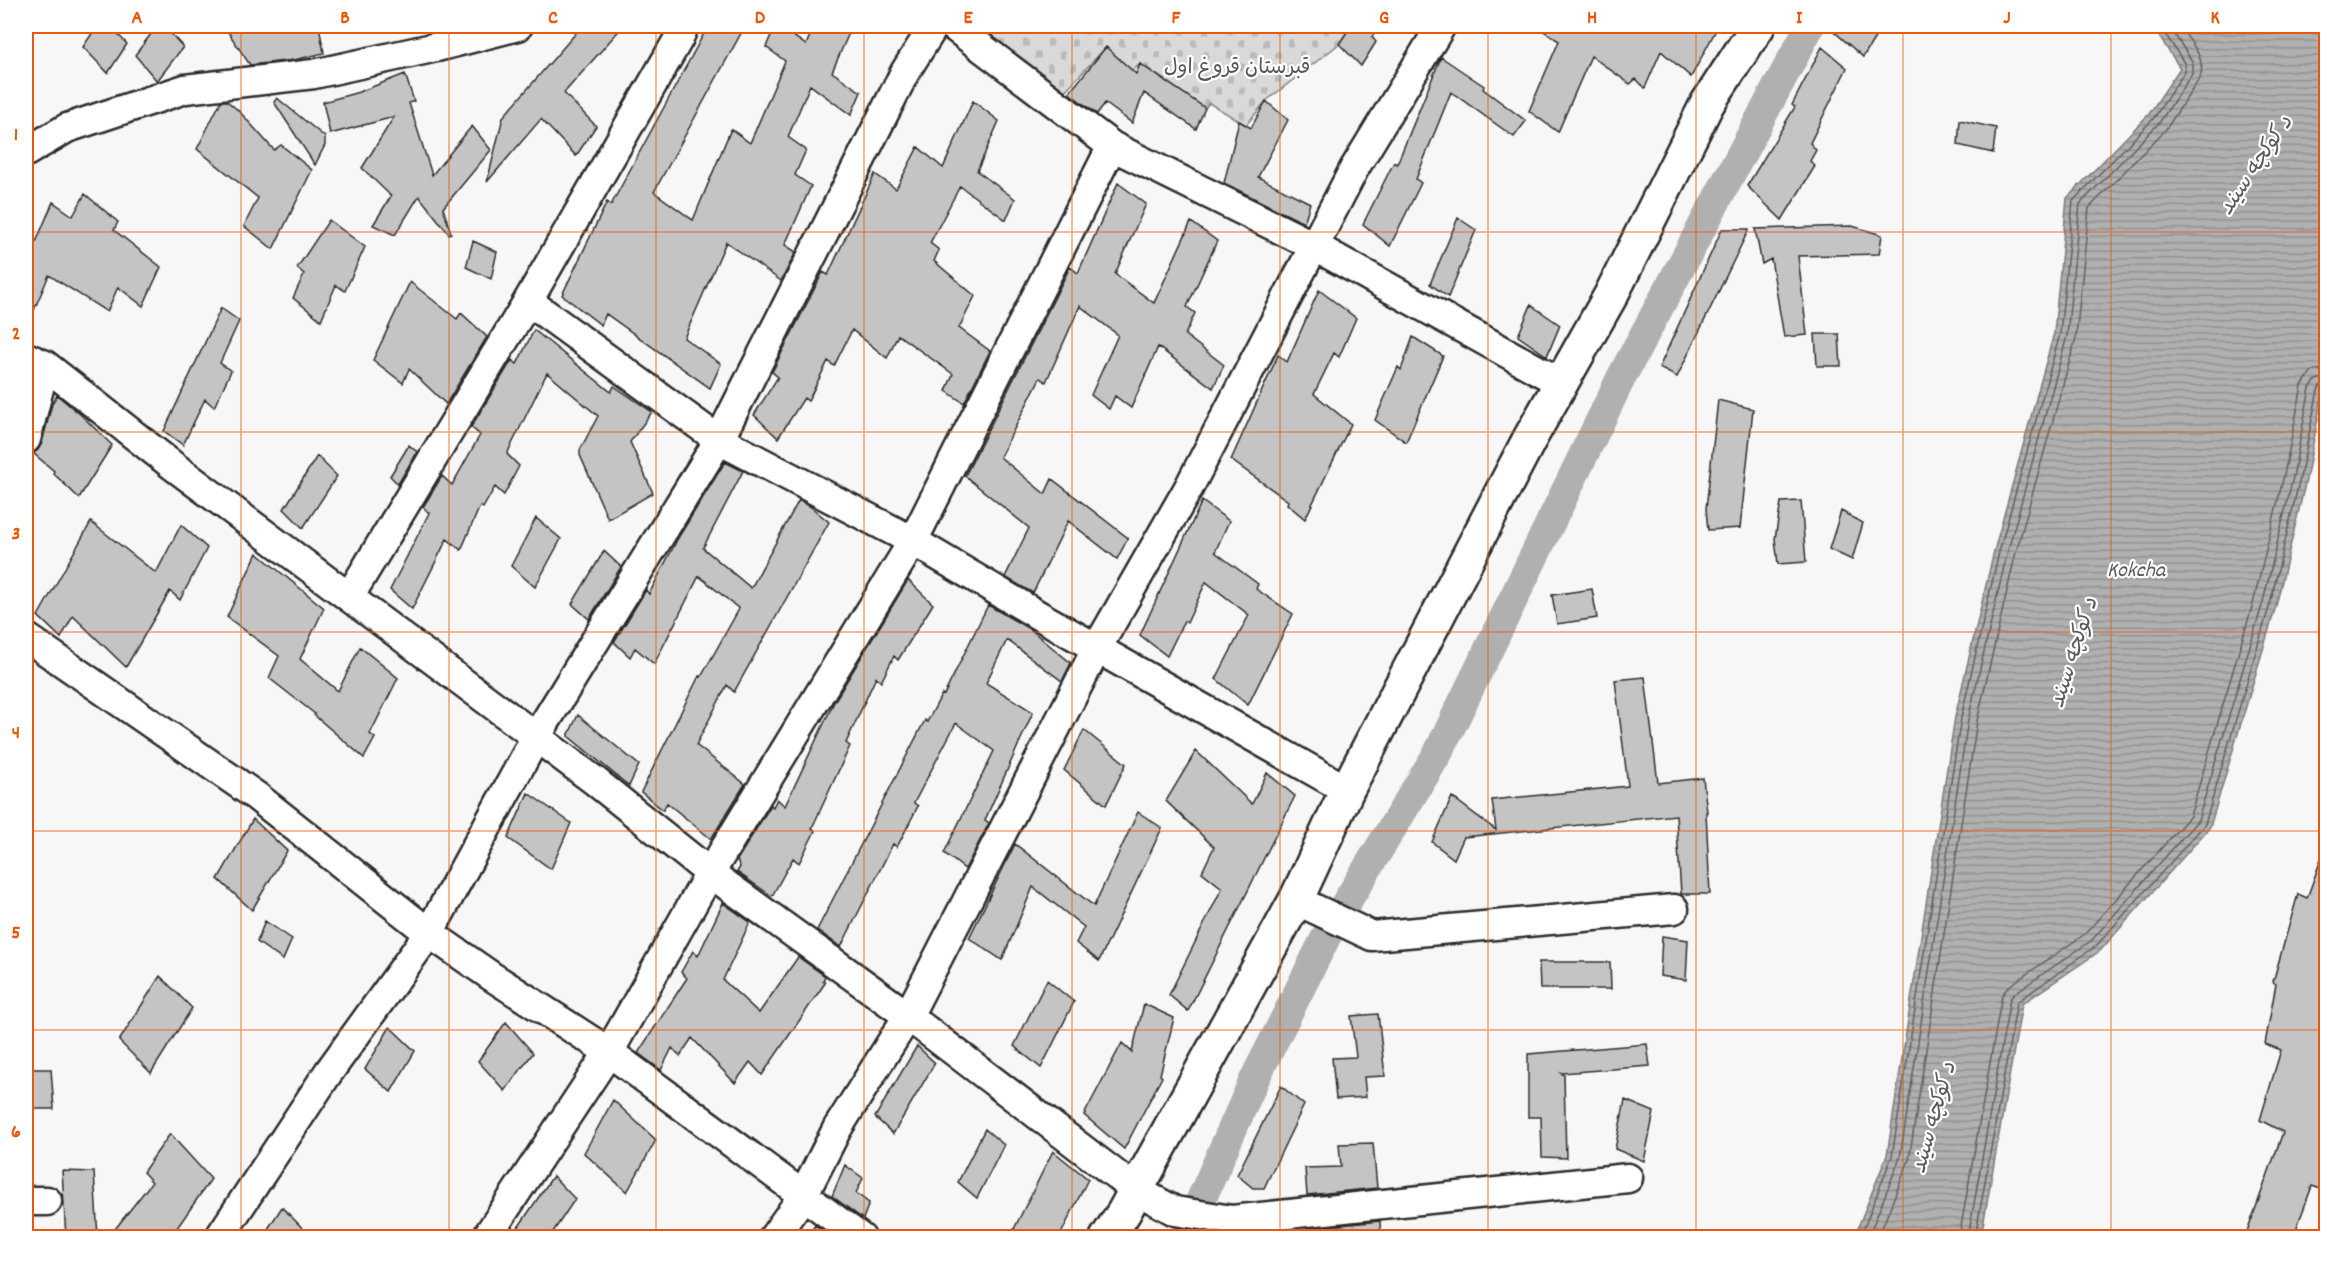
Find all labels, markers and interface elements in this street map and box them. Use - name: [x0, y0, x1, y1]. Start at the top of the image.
- text: A: [132, 5, 143, 33]
- text: B: [340, 5, 350, 33]
- text: C: [548, 5, 558, 33]
- text: D: [755, 5, 766, 33]
- text: E: [963, 5, 973, 33]
- text: F: [1172, 5, 1182, 33]
- text: G: [1379, 5, 1389, 33]
- text: H: [1587, 5, 1597, 33]
- text: I: [1796, 5, 1803, 33]
- text: J: [2003, 5, 2011, 33]
- text: K: [2210, 5, 2220, 33]
- park label: قبرستان قروغ اول: [1164, 54, 1310, 84]
- water label: د کوکچه سیند: [2212, 110, 2302, 222]
- text: 1: [14, 122, 18, 150]
- text: 2: [12, 321, 20, 349]
- text: 3: [12, 521, 20, 549]
- water label: Kokcha: [2107, 556, 2167, 587]
- water label: د کوکچه سیند: [2043, 594, 2108, 712]
- text: 4: [12, 720, 20, 748]
- text: 5: [11, 920, 21, 948]
- water label: د کوکچه سیند: [1904, 1058, 1966, 1177]
- text: 6: [11, 1119, 21, 1147]

